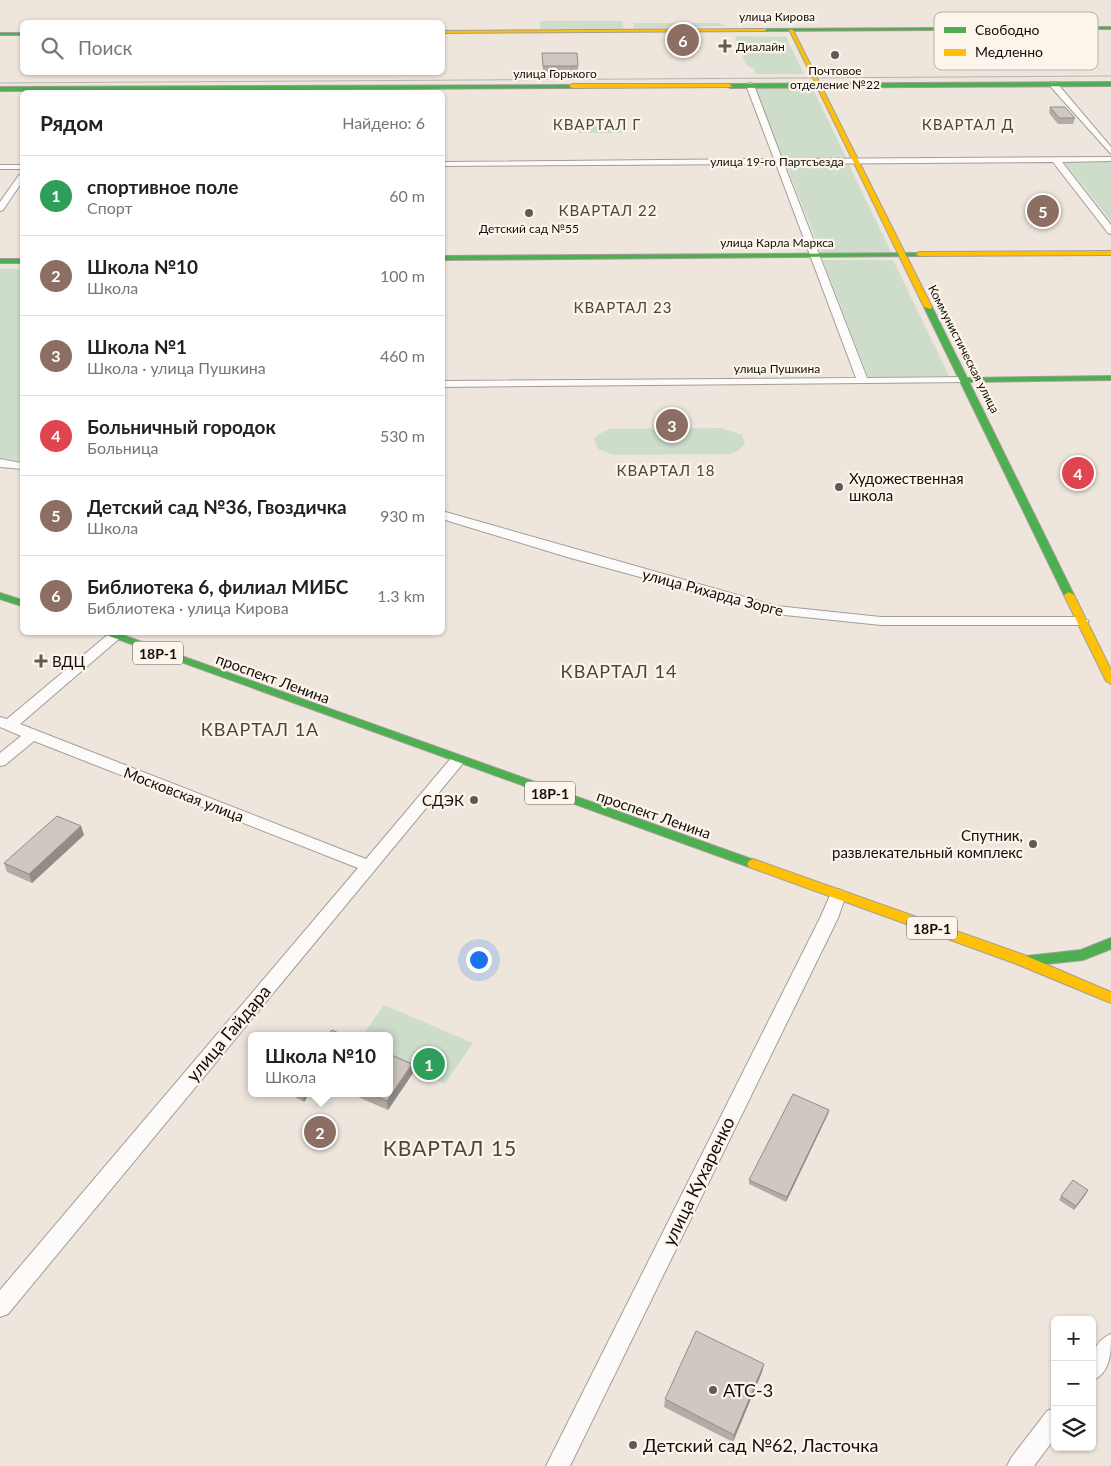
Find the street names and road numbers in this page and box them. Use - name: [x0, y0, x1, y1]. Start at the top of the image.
- street label: улица Кирова: [739, 9, 815, 24]
- street label: улица Горького: [513, 66, 597, 81]
- street label: улица 19-го Партсъезда: [710, 154, 844, 169]
- street label: улица Карла Маркса: [720, 235, 834, 250]
- street label: Коммунистическая улица: [925, 282, 1003, 416]
- street label: улица Пушкина: [734, 361, 820, 376]
- street label: улица Рихарда Зорге: [641, 565, 785, 619]
- road number: 18Р-1: [133, 641, 183, 664]
- street label: проспект Ленина: [214, 649, 332, 707]
- street label: Московская улица: [121, 763, 247, 825]
- road number: 18Р-1: [525, 781, 575, 804]
- street label: проспект Ленина: [595, 786, 713, 842]
- road number: 18Р-1: [907, 916, 957, 940]
- street label: улица Гайдара: [181, 980, 275, 1086]
- street label: улица Кухаренко: [657, 1113, 739, 1249]

